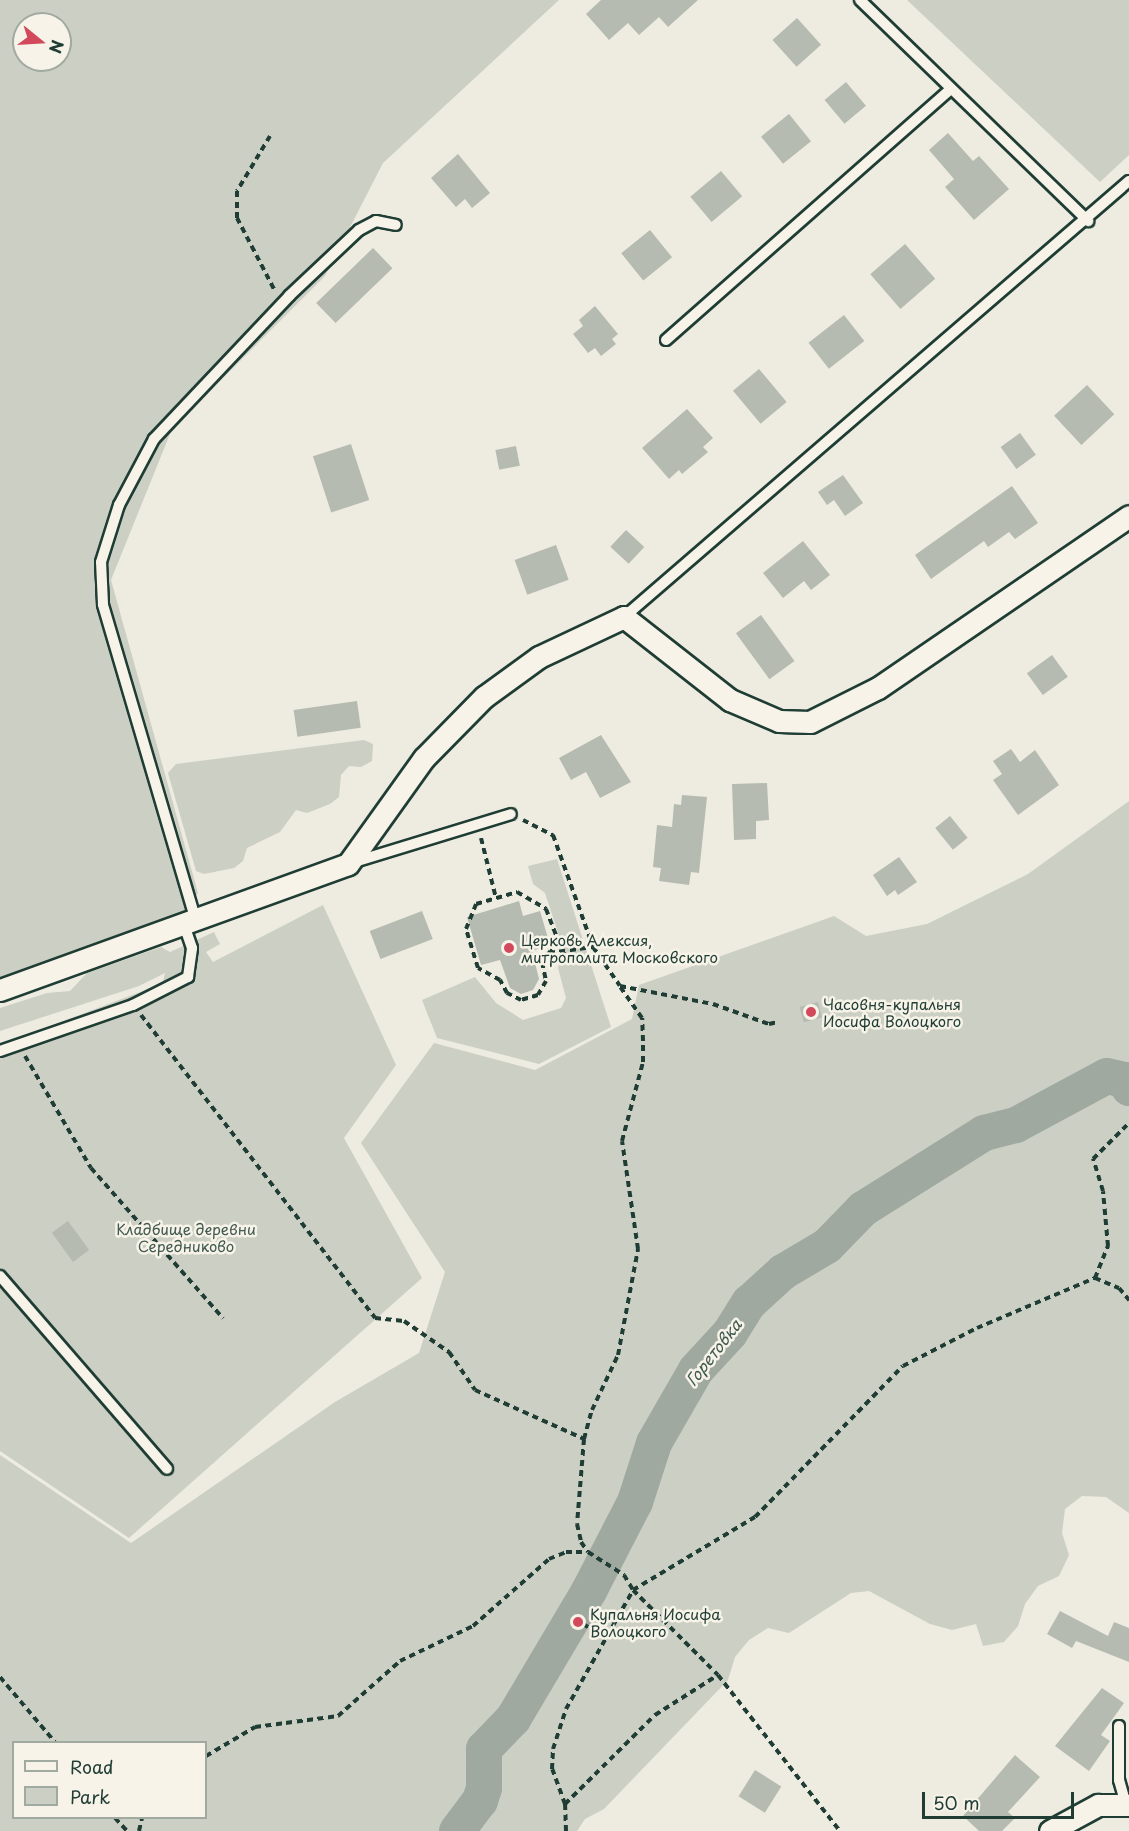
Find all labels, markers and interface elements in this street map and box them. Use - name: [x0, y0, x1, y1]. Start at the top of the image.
- north arrow: [12, 12, 72, 72]
- text: N: [44, 37, 71, 57]
- place label: Церковь Алексия, митрополита Московского: [521, 930, 718, 965]
- marker: Церковь Алексия, митрополита Московского: [502, 941, 516, 955]
- place label: Часовня-купальня Иосифа Волоцкого: [823, 994, 962, 1029]
- marker: Часовня-купальня Иосифа Волоцкого: [804, 1005, 818, 1019]
- park label: Кладбище деревни Середниково: [116, 1219, 256, 1254]
- water label: Горетовка: [681, 1315, 745, 1389]
- place label: Купальня Иосифа Волоцкого: [590, 1604, 721, 1639]
- marker: Купальня Иосифа Волоцкого: [571, 1615, 585, 1629]
- legend: [12, 1741, 207, 1819]
- text: Road: [70, 1753, 114, 1780]
- scale bar: [925, 1780, 1076, 1818]
- text: Park: [70, 1783, 110, 1810]
- text: 50 m: [933, 1789, 980, 1816]

